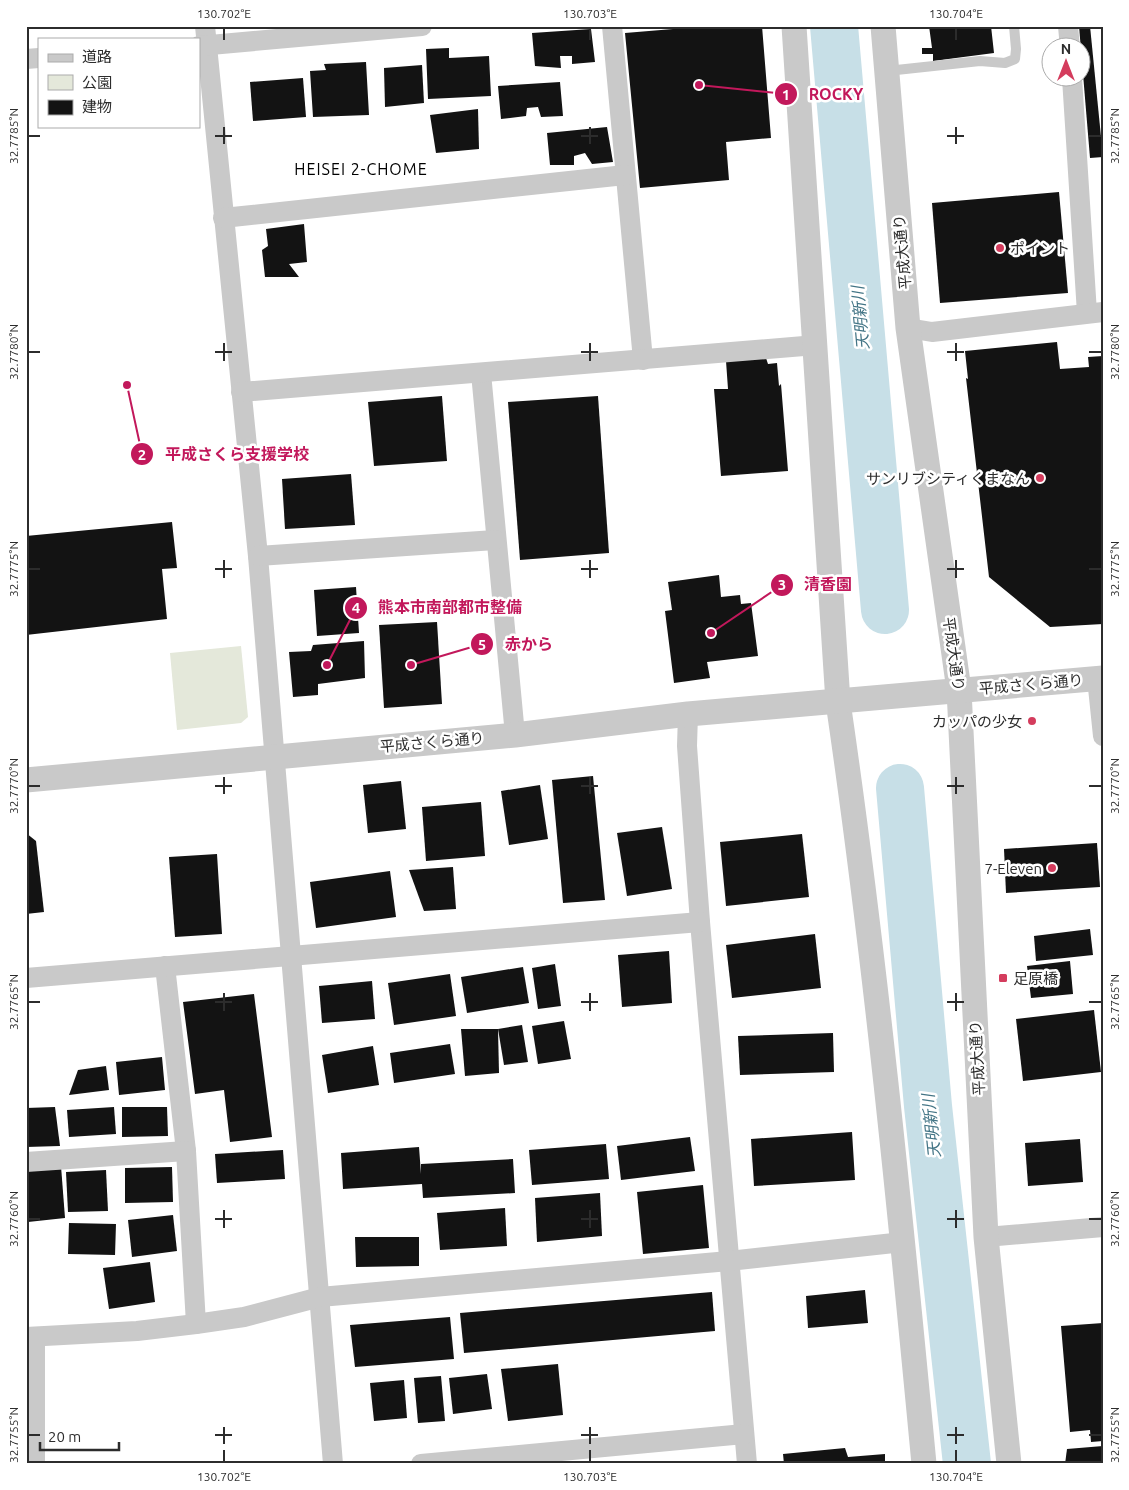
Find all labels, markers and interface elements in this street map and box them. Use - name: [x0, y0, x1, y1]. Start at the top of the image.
- text: 130.702°E: [197, 7, 251, 20]
- text: 130.703°E: [563, 7, 617, 20]
- text: 130.704°E: [929, 7, 983, 20]
- legend: [38, 38, 200, 128]
- north arrow: [1042, 38, 1092, 88]
- text: N: [1061, 41, 1071, 57]
- text: 道路: [82, 48, 112, 65]
- text: 公園: [82, 74, 112, 91]
- callout: ROCKY: [774, 79, 873, 110]
- text: ROCKY: [809, 85, 864, 103]
- text: 1: [782, 86, 790, 103]
- text: 建物: [82, 98, 112, 115]
- text: 32.7785°N: [7, 108, 20, 164]
- text: 32.7785°N: [1108, 108, 1121, 164]
- district label: HEISEI 2-CHOME: [294, 160, 428, 178]
- street label: 平成大通り: [890, 214, 914, 290]
- place label: ポイント: [1010, 240, 1070, 257]
- marker: ポイント: [994, 242, 1006, 254]
- water label: 天明新川: [848, 283, 872, 351]
- text: 32.7780°N: [7, 324, 20, 380]
- text: 32.7780°N: [1108, 324, 1121, 380]
- callout: 平成さくら支援学校: [130, 439, 319, 470]
- text: 平成さくら支援学校: [165, 445, 309, 463]
- text: 2: [138, 446, 146, 463]
- place label: サンリブシティくまなん: [866, 470, 1030, 487]
- marker: サンリブシティくまなん: [1034, 472, 1046, 484]
- text: 32.7775°N: [7, 541, 20, 597]
- text: 32.7775°N: [1108, 541, 1121, 597]
- callout: 清香園: [769, 569, 862, 600]
- text: 清香園: [804, 575, 852, 593]
- text: 3: [778, 576, 786, 593]
- callout: 熊本市南部都市整備: [343, 592, 532, 623]
- text: 熊本市南部都市整備: [378, 598, 522, 616]
- text: 4: [352, 599, 360, 616]
- street label: 平成大通り: [940, 616, 968, 692]
- callout: 赤から: [470, 629, 563, 660]
- text: 赤から: [505, 635, 553, 653]
- text: 5: [478, 636, 486, 653]
- street label: 平成さくら通り: [978, 671, 1084, 697]
- place label: カッパの少女: [932, 713, 1022, 730]
- marker: カッパの少女: [1026, 715, 1038, 727]
- street label: 平成さくら通り: [379, 729, 485, 755]
- text: 32.7770°N: [7, 758, 20, 814]
- text: 32.7770°N: [1108, 758, 1121, 814]
- place label: 7-Eleven: [984, 860, 1042, 877]
- marker: 7-Eleven: [1046, 862, 1058, 874]
- place label: 足原橋: [1013, 970, 1058, 987]
- marker: 足原橋: [997, 972, 1009, 984]
- text: 32.7765°N: [7, 974, 20, 1030]
- text: 32.7765°N: [1108, 974, 1121, 1030]
- street label: 平成大通り: [967, 1020, 987, 1096]
- water label: 天明新川: [918, 1091, 943, 1159]
- text: 32.7760°N: [7, 1191, 20, 1247]
- text: 32.7760°N: [1108, 1191, 1121, 1247]
- text: 32.7755°N: [7, 1407, 20, 1463]
- text: 32.7755°N: [1108, 1407, 1121, 1463]
- scale bar: [40, 1420, 119, 1452]
- text: 20 m: [48, 1428, 81, 1445]
- text: 130.702°E: [197, 1470, 251, 1483]
- text: 130.703°E: [563, 1470, 617, 1483]
- text: 130.704°E: [929, 1470, 983, 1483]

